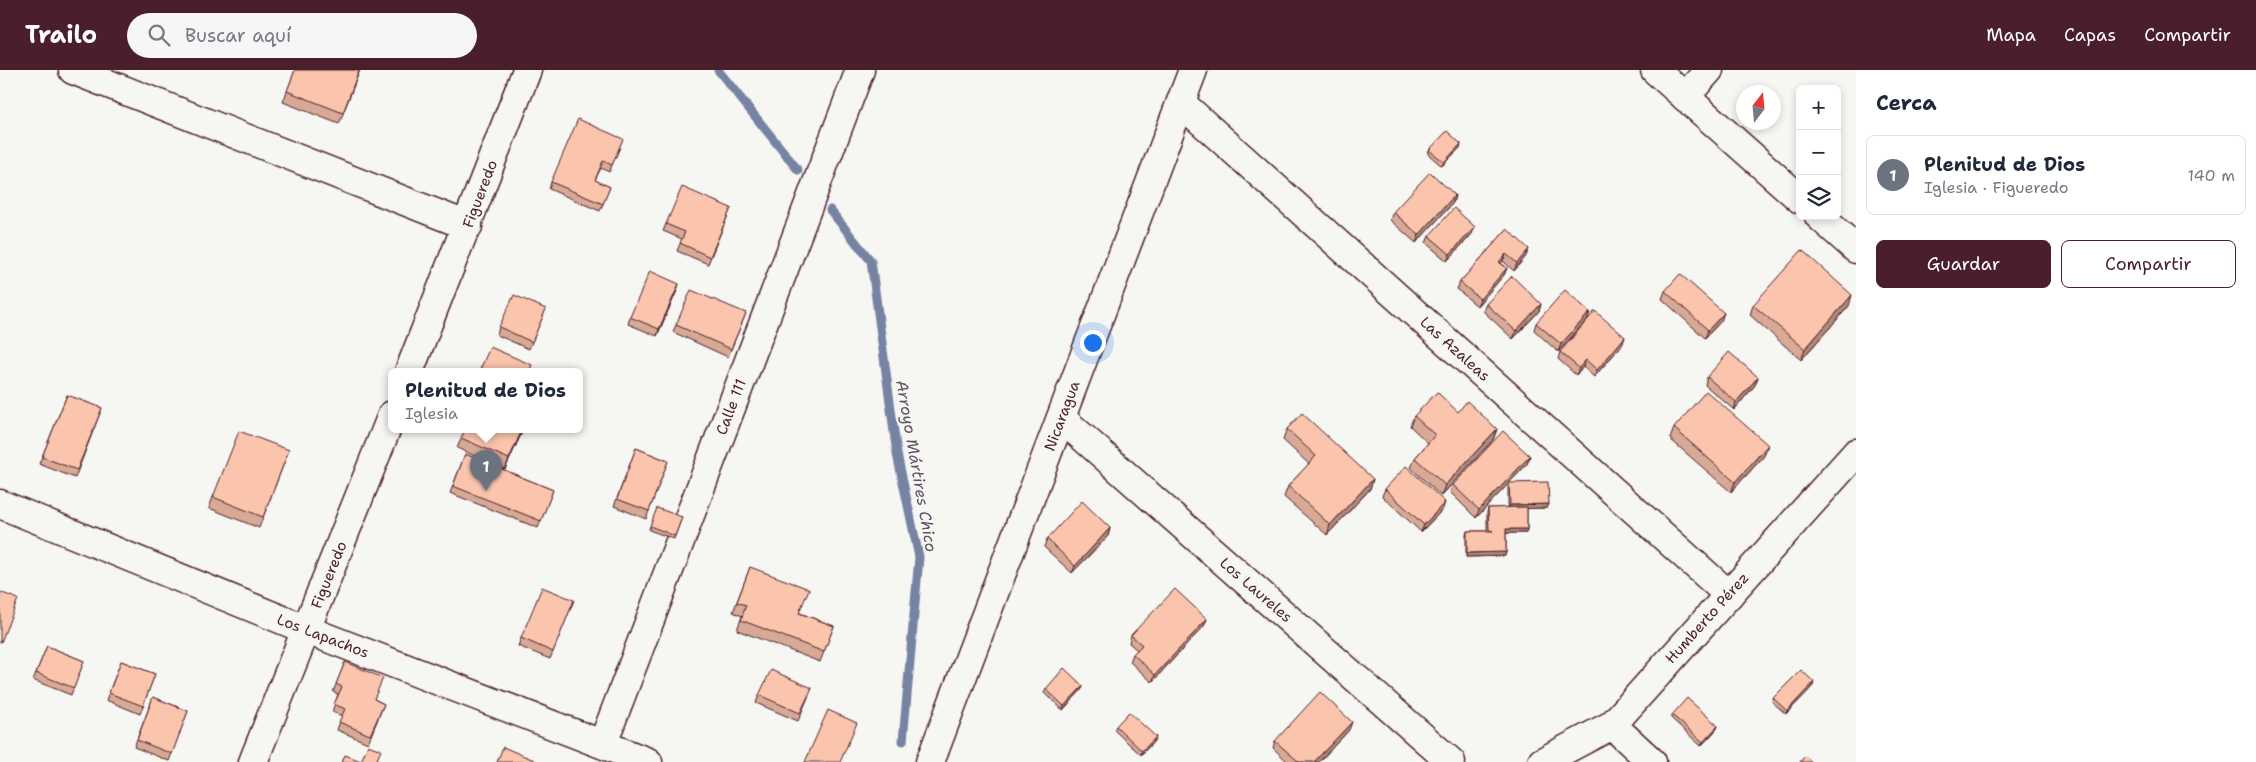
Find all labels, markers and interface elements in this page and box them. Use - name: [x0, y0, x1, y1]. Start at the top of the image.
- search box: [127, 13, 477, 58]
- text: Trailo: [25, 19, 97, 51]
- icon: search: [145, 21, 173, 49]
- text: Buscar aquí: [185, 23, 291, 48]
- text: Mapa: [1986, 23, 2036, 47]
- text: Capas: [2064, 23, 2116, 47]
- text: Compartir: [2144, 23, 2231, 47]
- north arrow: [1736, 85, 1781, 130]
- map controls: [1796, 85, 1841, 220]
- button: +: [1796, 85, 1841, 130]
- text: Cerca: [1876, 89, 1937, 117]
- button: −: [1796, 130, 1841, 175]
- text: Plenitud de Dios: [1924, 152, 2085, 177]
- street label: Figueredo: [458, 157, 502, 231]
- text: 1: [1889, 165, 1897, 186]
- text: 140 m: [2188, 165, 2235, 186]
- button: layers: [1796, 175, 1841, 220]
- text: Iglesia · Figueredo: [1924, 177, 2068, 198]
- button: Guardar: [1876, 240, 2051, 288]
- button: Compartir: [2061, 240, 2236, 288]
- street label: Las Azaleas: [1416, 312, 1494, 386]
- your location: [1080, 330, 1106, 356]
- popup: [388, 368, 583, 433]
- street label: Calle 111: [711, 376, 751, 438]
- street label: Nicaragua: [1039, 377, 1085, 454]
- text: Plenitud de Dios: [405, 378, 566, 403]
- water label: Arroyo Mártires Chico: [891, 379, 942, 554]
- text: Iglesia: [405, 403, 458, 424]
- pin: 1: [470, 450, 502, 491]
- street label: Figueredo: [306, 538, 352, 612]
- street label: Los Laureles: [1216, 553, 1296, 627]
- street label: Humberto Pérez: [1661, 568, 1753, 668]
- street label: Los Lapachos: [274, 609, 372, 663]

